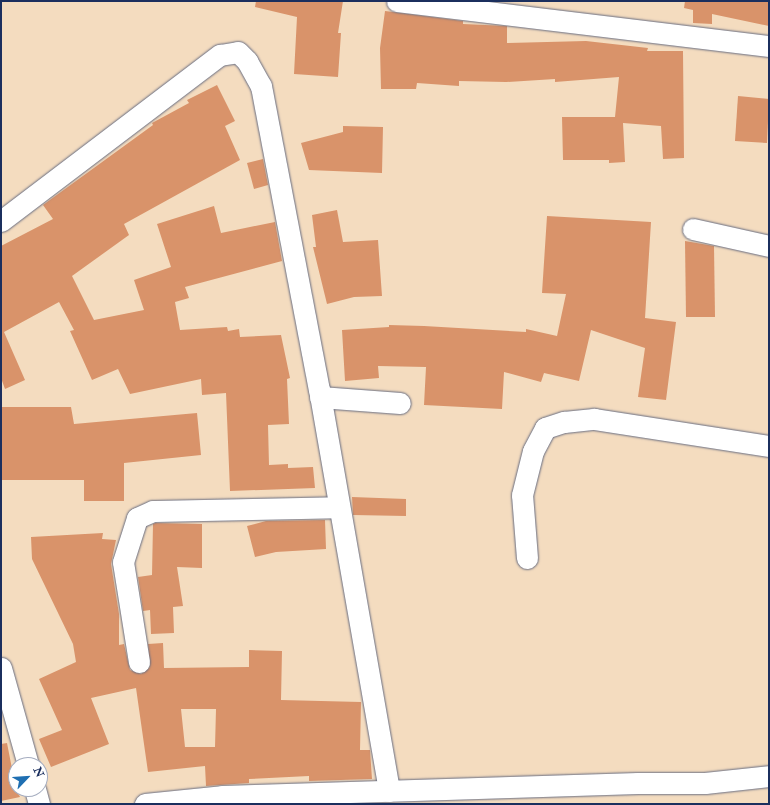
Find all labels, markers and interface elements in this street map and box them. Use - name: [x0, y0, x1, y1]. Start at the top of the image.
- north arrow: [8, 757, 48, 797]
- text: N: [30, 765, 46, 779]

